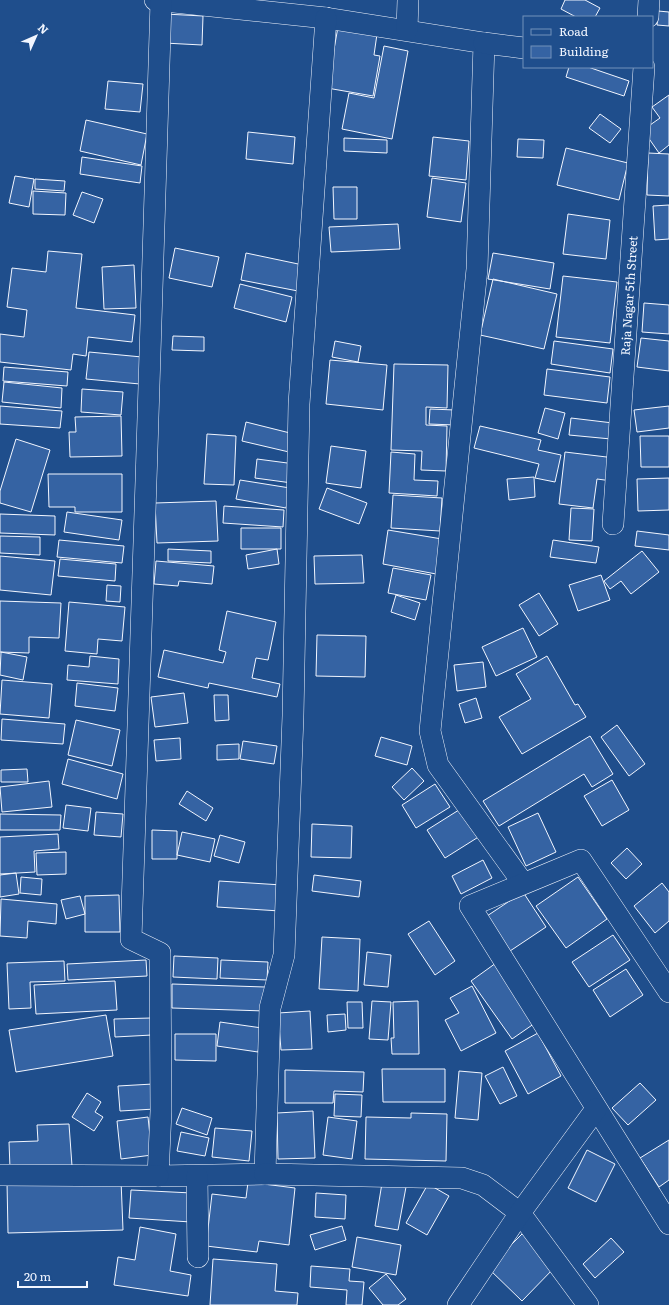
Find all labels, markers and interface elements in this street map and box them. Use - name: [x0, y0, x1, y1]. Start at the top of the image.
- north arrow: [16, 16, 56, 56]
- legend: [523, 16, 653, 68]
- text: N: [35, 19, 53, 37]
- text: Road: [559, 22, 589, 40]
- text: Building: [559, 42, 609, 60]
- street label: Raja Nagar 5th Street: [615, 235, 642, 356]
- scale bar: [18, 1263, 87, 1289]
- text: 20 m: [24, 1267, 51, 1285]

